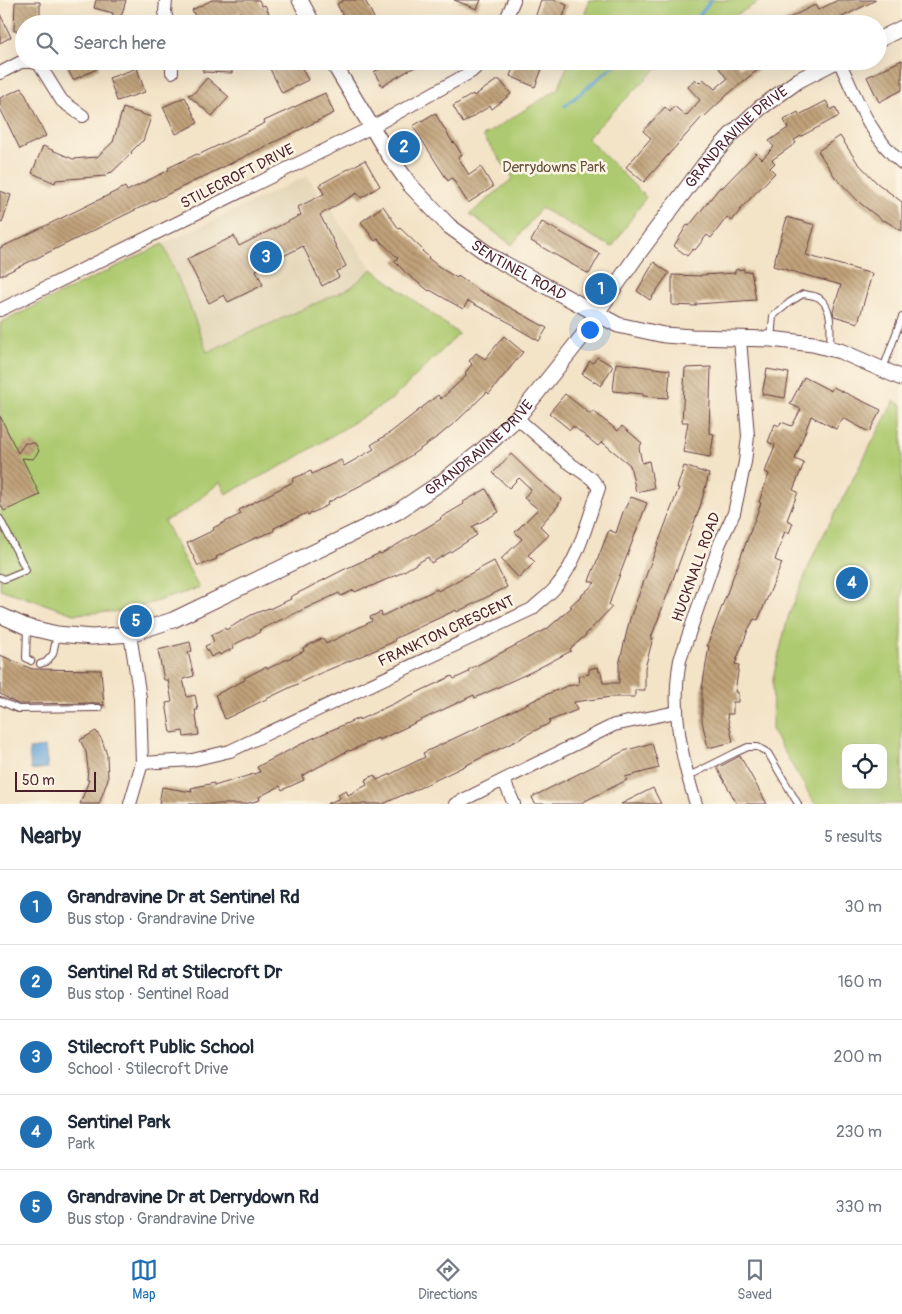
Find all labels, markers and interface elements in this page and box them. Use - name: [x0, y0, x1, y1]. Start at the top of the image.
- search box: [15, 15, 887, 70]
- icon: search: [33, 29, 61, 57]
- text: Search here: [73, 31, 166, 55]
- street label: GRANDRAVINE DRIVE: [681, 82, 792, 192]
- pin: 2: [388, 128, 420, 166]
- street label: STILECROFT DRIVE: [177, 140, 297, 213]
- park label: Derrydowns Park: [502, 158, 606, 177]
- street label: SENTINEL ROAD: [467, 236, 569, 305]
- pin: 3: [250, 238, 282, 276]
- pin: 1: [585, 270, 617, 308]
- your location: [577, 317, 603, 343]
- street label: GRANDRAVINE DRIVE: [421, 396, 538, 500]
- street label: HUCKNALL ROAD: [668, 510, 725, 625]
- pin: 4: [836, 564, 868, 602]
- street label: FRANKTON CRESCENT: [375, 592, 517, 671]
- pin: 5: [120, 602, 152, 640]
- map controls: [842, 744, 887, 789]
- button: locate: [842, 744, 887, 789]
- scale bar: [15, 769, 96, 792]
- text: 50 m: [22, 772, 55, 789]
- text: Nearby: [20, 823, 81, 850]
- text: 5 results: [824, 827, 882, 847]
- text: Grandravine Dr at Sentinel Rd: [67, 885, 300, 909]
- text: 1: [33, 897, 39, 917]
- text: 30 m: [844, 897, 882, 917]
- text: Bus stop · Grandravine Drive: [67, 909, 255, 929]
- text: Sentinel Rd at Stilecroft Dr: [67, 960, 282, 984]
- text: 2: [32, 972, 40, 992]
- text: 160 m: [838, 972, 882, 992]
- text: Bus stop · Sentinel Road: [67, 984, 229, 1004]
- text: Stilecroft Public School: [67, 1035, 254, 1059]
- text: 3: [32, 1047, 40, 1067]
- text: 200 m: [834, 1047, 882, 1067]
- text: School · Stilecroft Drive: [67, 1059, 228, 1079]
- text: Sentinel Park: [67, 1110, 171, 1134]
- text: 4: [31, 1122, 41, 1142]
- text: 230 m: [836, 1122, 882, 1142]
- text: Park: [67, 1134, 95, 1154]
- text: Grandravine Dr at Derrydown Rd: [67, 1185, 319, 1209]
- text: 5: [32, 1197, 40, 1217]
- text: 330 m: [836, 1197, 882, 1217]
- text: Bus stop · Grandravine Drive: [67, 1209, 255, 1229]
- tab: Map: [130, 1256, 158, 1303]
- tab: Directions: [418, 1256, 477, 1303]
- tab: Saved: [737, 1256, 772, 1303]

